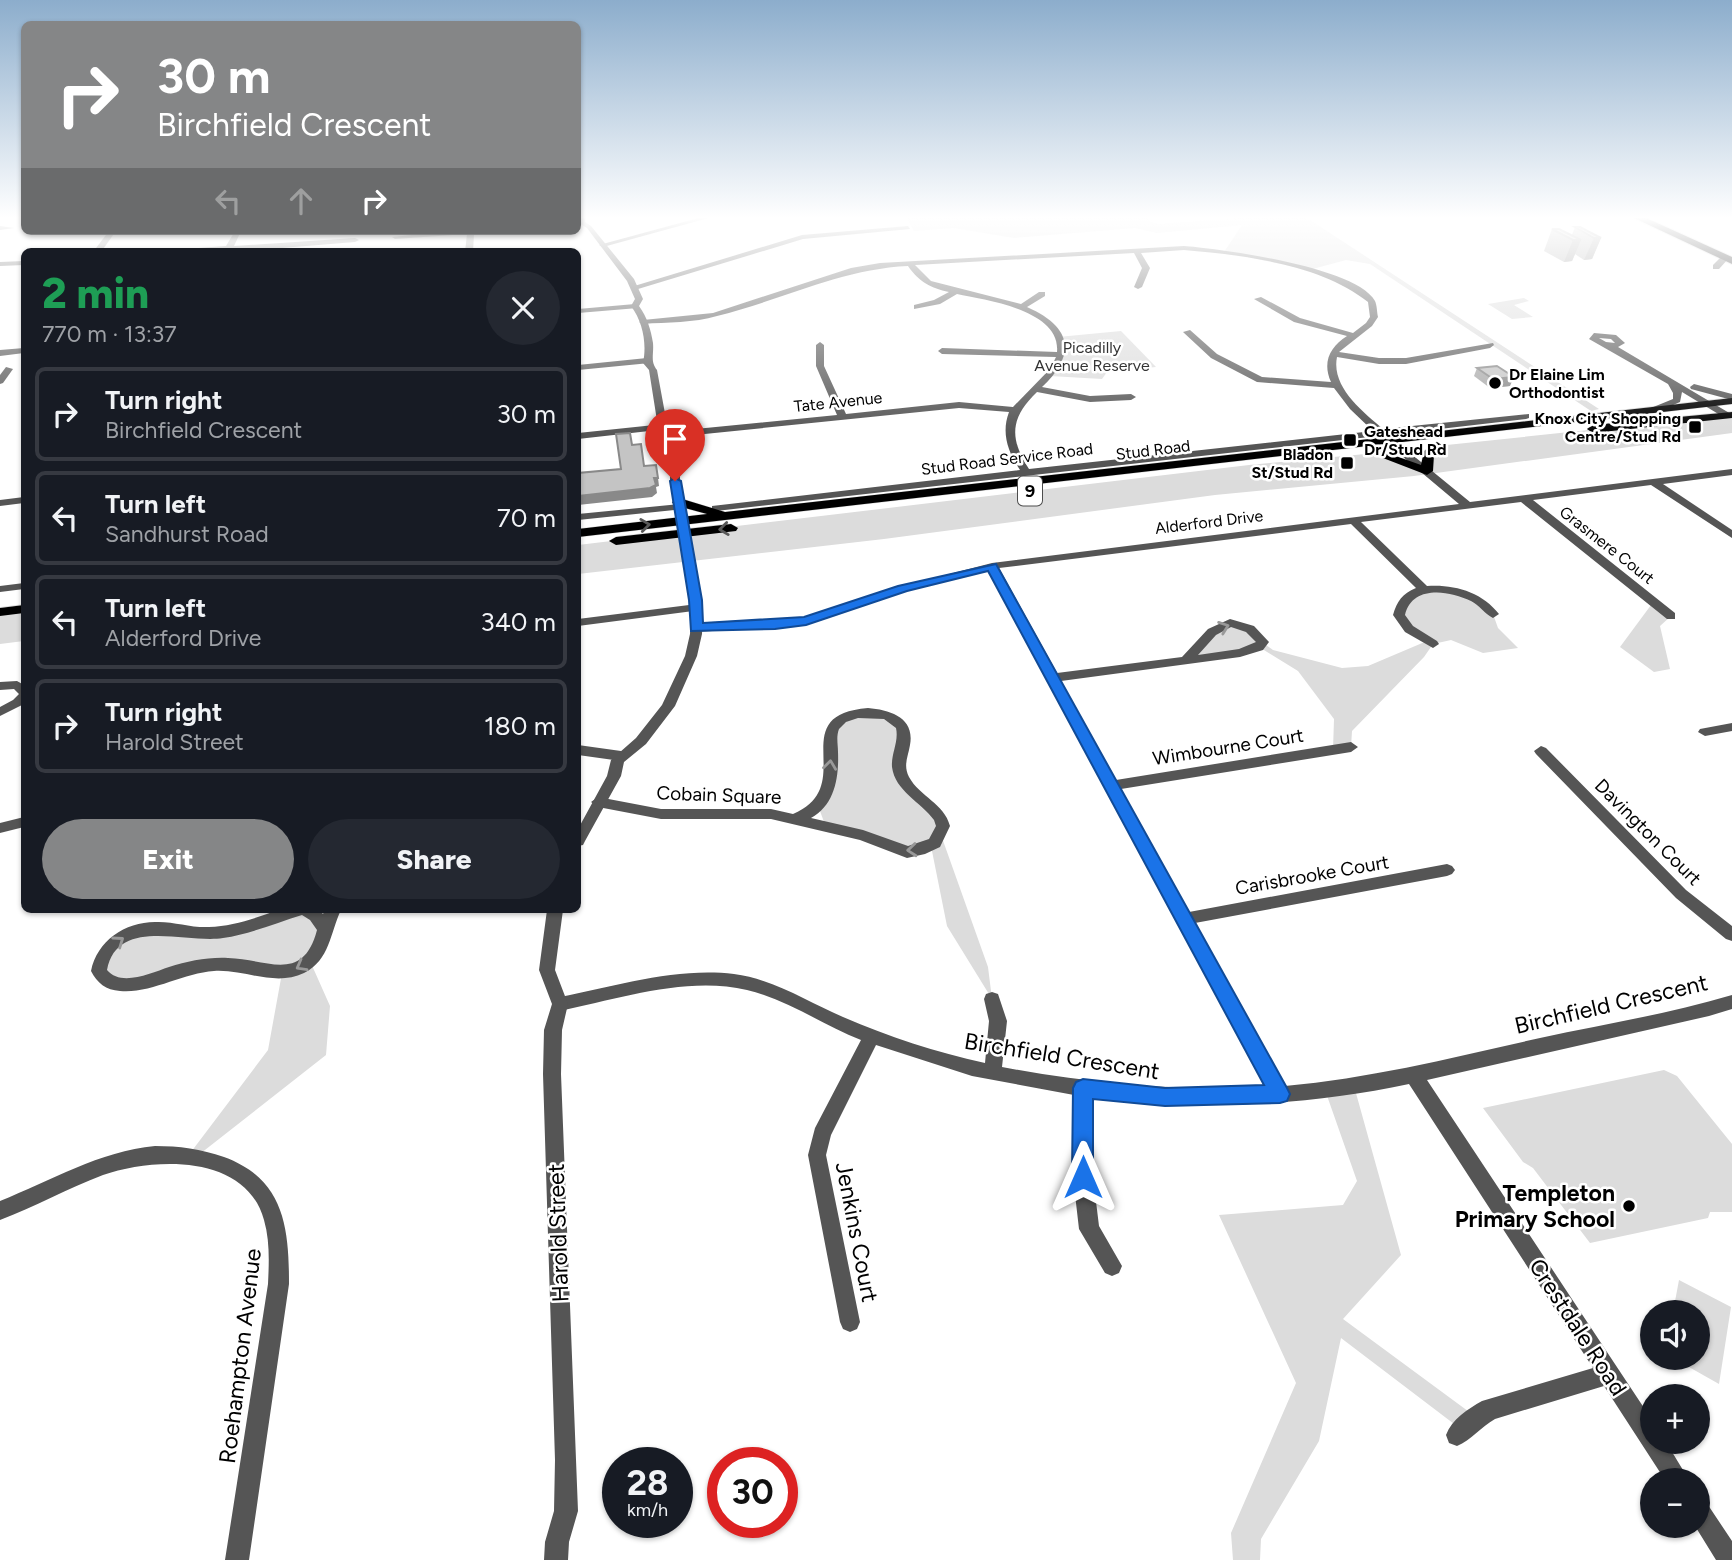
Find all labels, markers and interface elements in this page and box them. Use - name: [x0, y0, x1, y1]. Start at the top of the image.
- text: 30 m: [157, 46, 270, 105]
- icon: right: [42, 49, 133, 140]
- text: Birchfield Crescent: [157, 106, 431, 144]
- icon: left: [209, 182, 247, 220]
- icon: ahead: [282, 182, 320, 220]
- icon: right: [355, 182, 393, 220]
- text: 2 min: [42, 268, 149, 319]
- button: close: [486, 271, 560, 345]
- text: 770 m · 13:37: [42, 320, 177, 348]
- park label: Picadilly Avenue Reserve: [1034, 338, 1150, 375]
- place label: Dr Elaine Lim Orthodontist: [1509, 365, 1605, 402]
- marker: Dr Elaine Lim Orthodontist: [1487, 375, 1503, 391]
- text: Turn right: [105, 384, 222, 416]
- street label: Tate Avenue: [793, 388, 883, 416]
- icon: right: [46, 395, 84, 433]
- text: 30 m: [497, 398, 556, 430]
- pin: [645, 409, 705, 481]
- place label: Knox City Shopping Centre/Stud Rd: [1534, 409, 1681, 446]
- text: Birchfield Crescent: [105, 416, 302, 444]
- marker: Knox City Shopping Centre/Stud Rd: [1687, 419, 1703, 435]
- icon: arrive: [656, 420, 694, 458]
- place label: Gateshead Dr/Stud Rd: [1364, 422, 1447, 459]
- marker: Gateshead Dr/Stud Rd: [1342, 432, 1358, 448]
- street label: Stud Road: [1115, 436, 1191, 464]
- street label: Stud Road Service Road: [920, 439, 1094, 479]
- place label: Bladon St/Stud Rd: [1252, 445, 1333, 482]
- marker: Bladon St/Stud Rd: [1339, 455, 1355, 471]
- road number: 9: [1018, 476, 1042, 505]
- text: Turn left: [105, 488, 206, 520]
- icon: left: [46, 499, 84, 537]
- text: 70 m: [497, 502, 556, 534]
- street label: Grasmere Court: [1556, 502, 1658, 588]
- street label: Alderford Drive: [1154, 506, 1264, 538]
- one-way arrow: [639, 518, 651, 533]
- text: Sandhurst Road: [105, 520, 269, 548]
- one-way arrow: [718, 521, 730, 536]
- text: Turn left: [105, 592, 206, 624]
- icon: left: [46, 603, 84, 641]
- text: 340 m: [480, 606, 556, 638]
- one-way arrow: [1217, 621, 1229, 635]
- text: Alderford Drive: [105, 624, 261, 652]
- text: Turn right: [105, 696, 222, 728]
- icon: right: [46, 707, 84, 745]
- text: 180 m: [484, 710, 556, 742]
- street label: Wimbourne Court: [1151, 724, 1305, 770]
- text: Harold Street: [105, 728, 244, 756]
- one-way arrow: [822, 759, 837, 771]
- street label: Davington Court: [1590, 774, 1706, 890]
- street label: Cobain Square: [656, 781, 782, 809]
- button: Exit: [42, 819, 294, 899]
- button: Share: [308, 819, 560, 899]
- one-way arrow: [906, 842, 917, 857]
- street label: Carisbrooke Court: [1233, 850, 1391, 900]
- one-way arrow: [111, 937, 124, 950]
- one-way arrow: [295, 957, 308, 971]
- street label: Birchfield Crescent: [1512, 968, 1710, 1040]
- street label: Birchfield Crescent: [962, 1027, 1162, 1085]
- position arrow: [1046, 1140, 1120, 1214]
- street label: Jenkins Court: [830, 1160, 884, 1304]
- street label: Harold Street: [542, 1163, 574, 1303]
- place label: Templeton Primary School: [1455, 1179, 1615, 1233]
- marker: Templeton Primary School: [1621, 1198, 1637, 1214]
- street label: Roehampton Avenue: [213, 1247, 267, 1465]
- street label: Crestdale Road: [1523, 1253, 1633, 1401]
- map controls: [1640, 1300, 1710, 1538]
- button: sound: [1640, 1300, 1710, 1370]
- button: +: [1640, 1384, 1710, 1454]
- speed limit sign: 30: [707, 1447, 798, 1538]
- text: 28: [627, 1462, 668, 1504]
- button: −: [1640, 1468, 1710, 1538]
- text: km/h: [627, 1499, 668, 1521]

